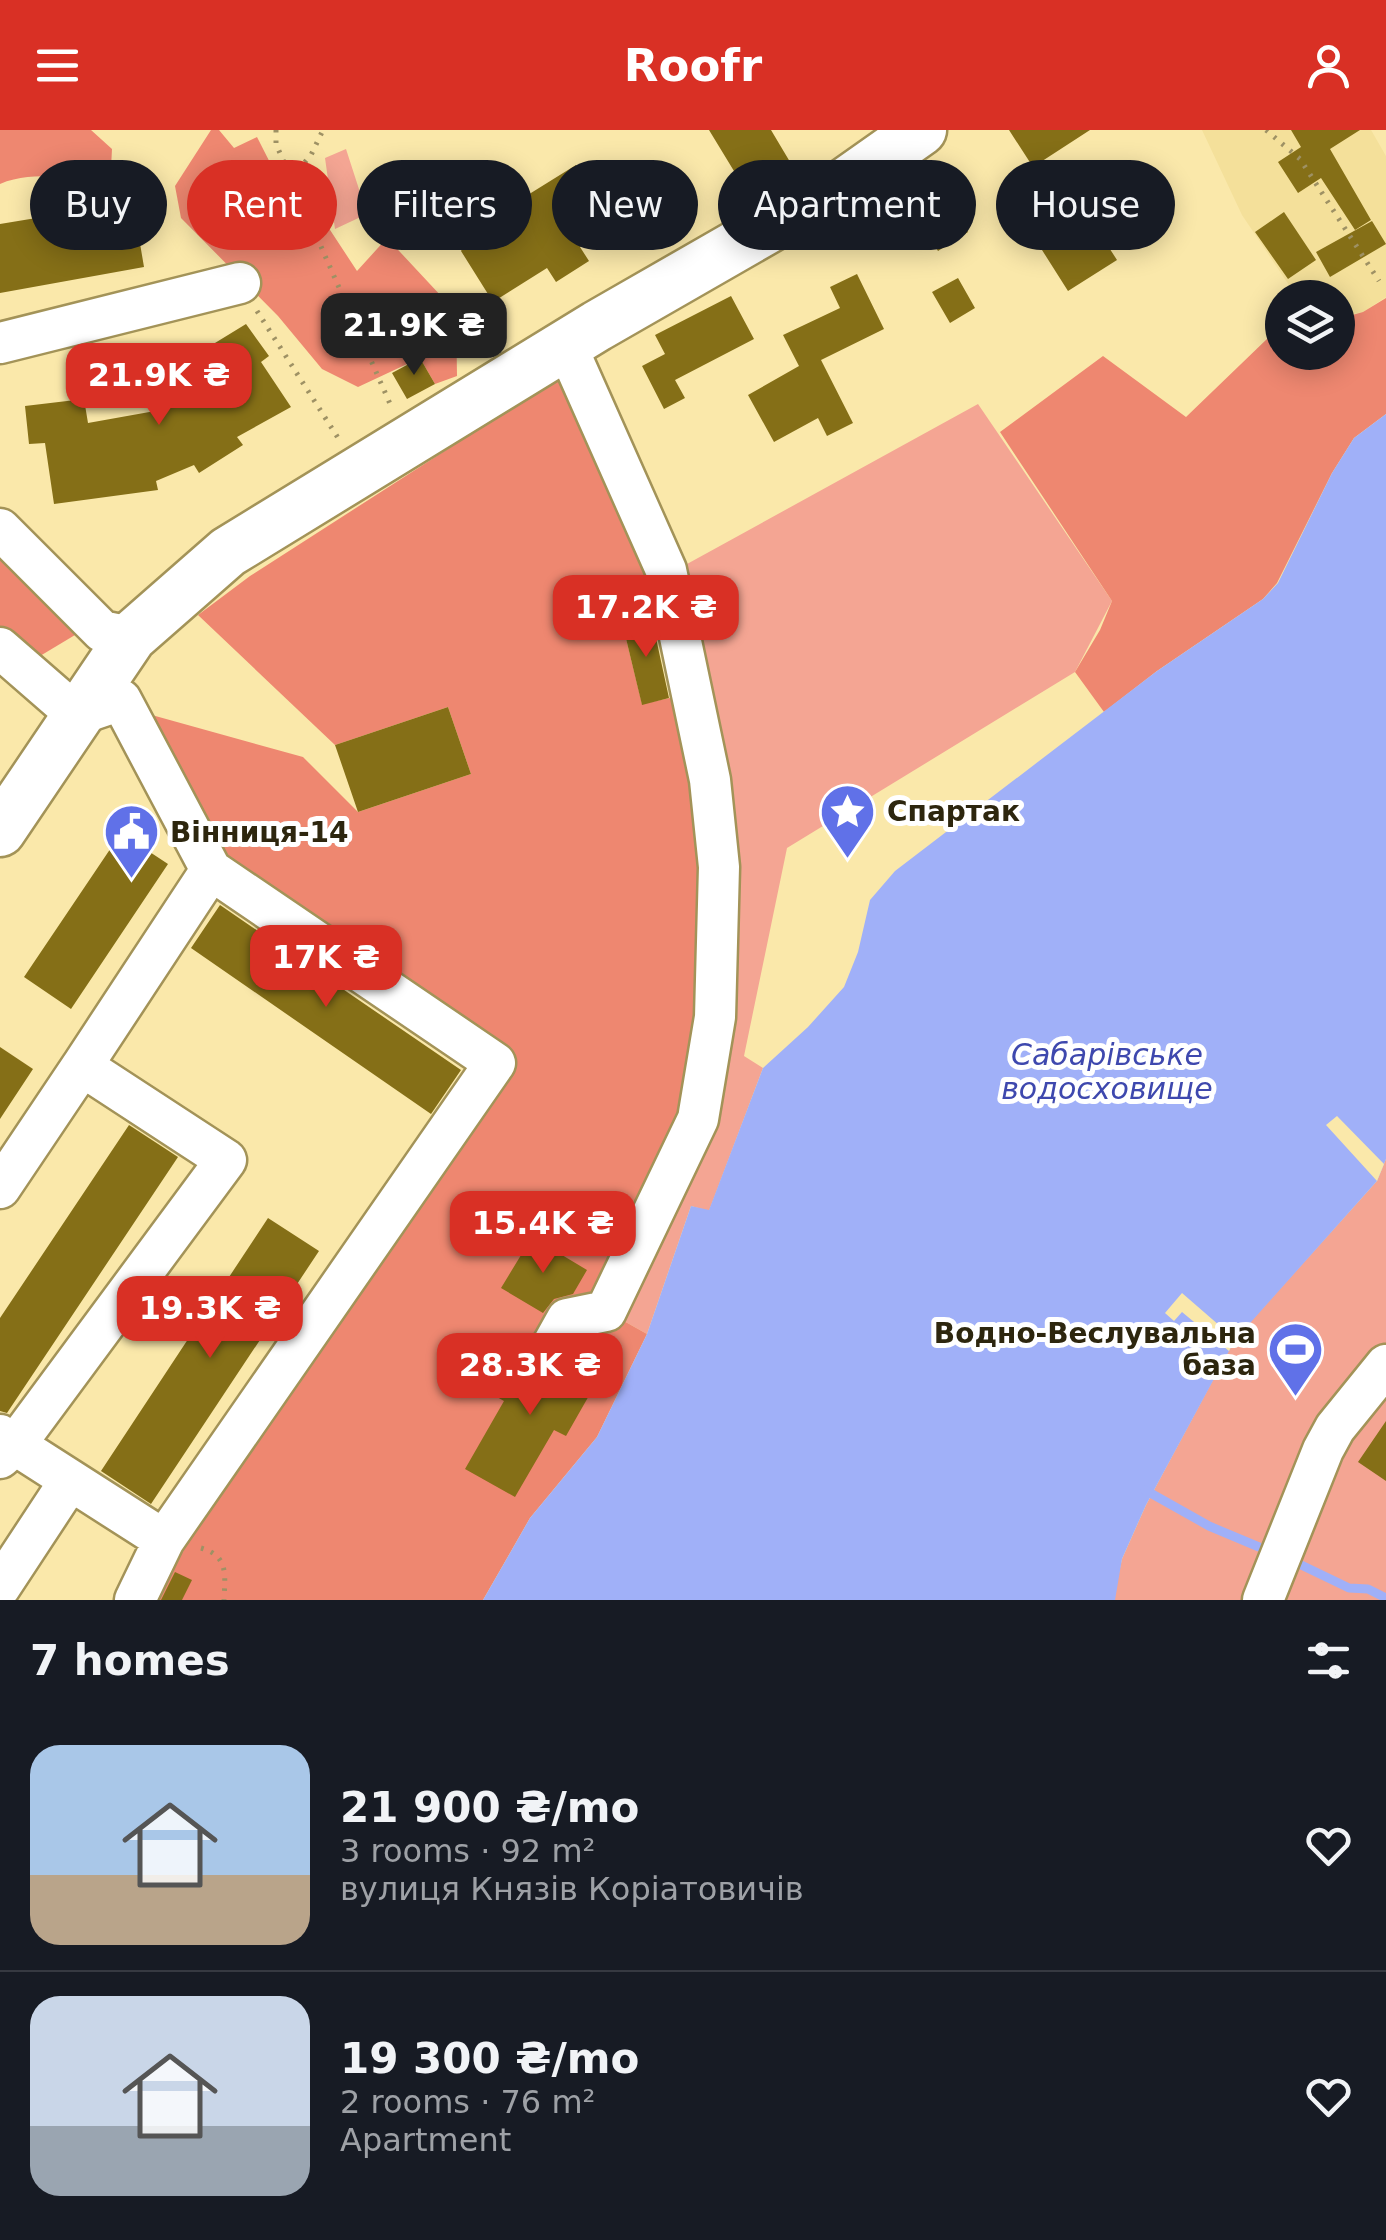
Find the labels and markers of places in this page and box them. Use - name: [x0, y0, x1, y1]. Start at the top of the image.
- pin: 21.9K ₴: [322, 293, 506, 378]
- pin: 21.9K ₴: [67, 343, 251, 428]
- pin: 17.2K ₴: [554, 575, 738, 660]
- place icon: Спартак: [818, 781, 878, 860]
- place label: Спартак: [887, 795, 1020, 828]
- public building icon: Вінниця-14: [101, 802, 161, 881]
- place label: Вінниця-14: [170, 816, 349, 849]
- pin: 17K ₴: [256, 925, 396, 1010]
- pin: 15.4K ₴: [451, 1191, 635, 1276]
- pin: 19.3K ₴: [118, 1276, 302, 1361]
- place label: Водно-Веслувальна база: [934, 1317, 1256, 1382]
- sports icon: Водно-Веслувальна база: [1265, 1319, 1325, 1398]
- pin: 28.3K ₴: [438, 1333, 622, 1418]

